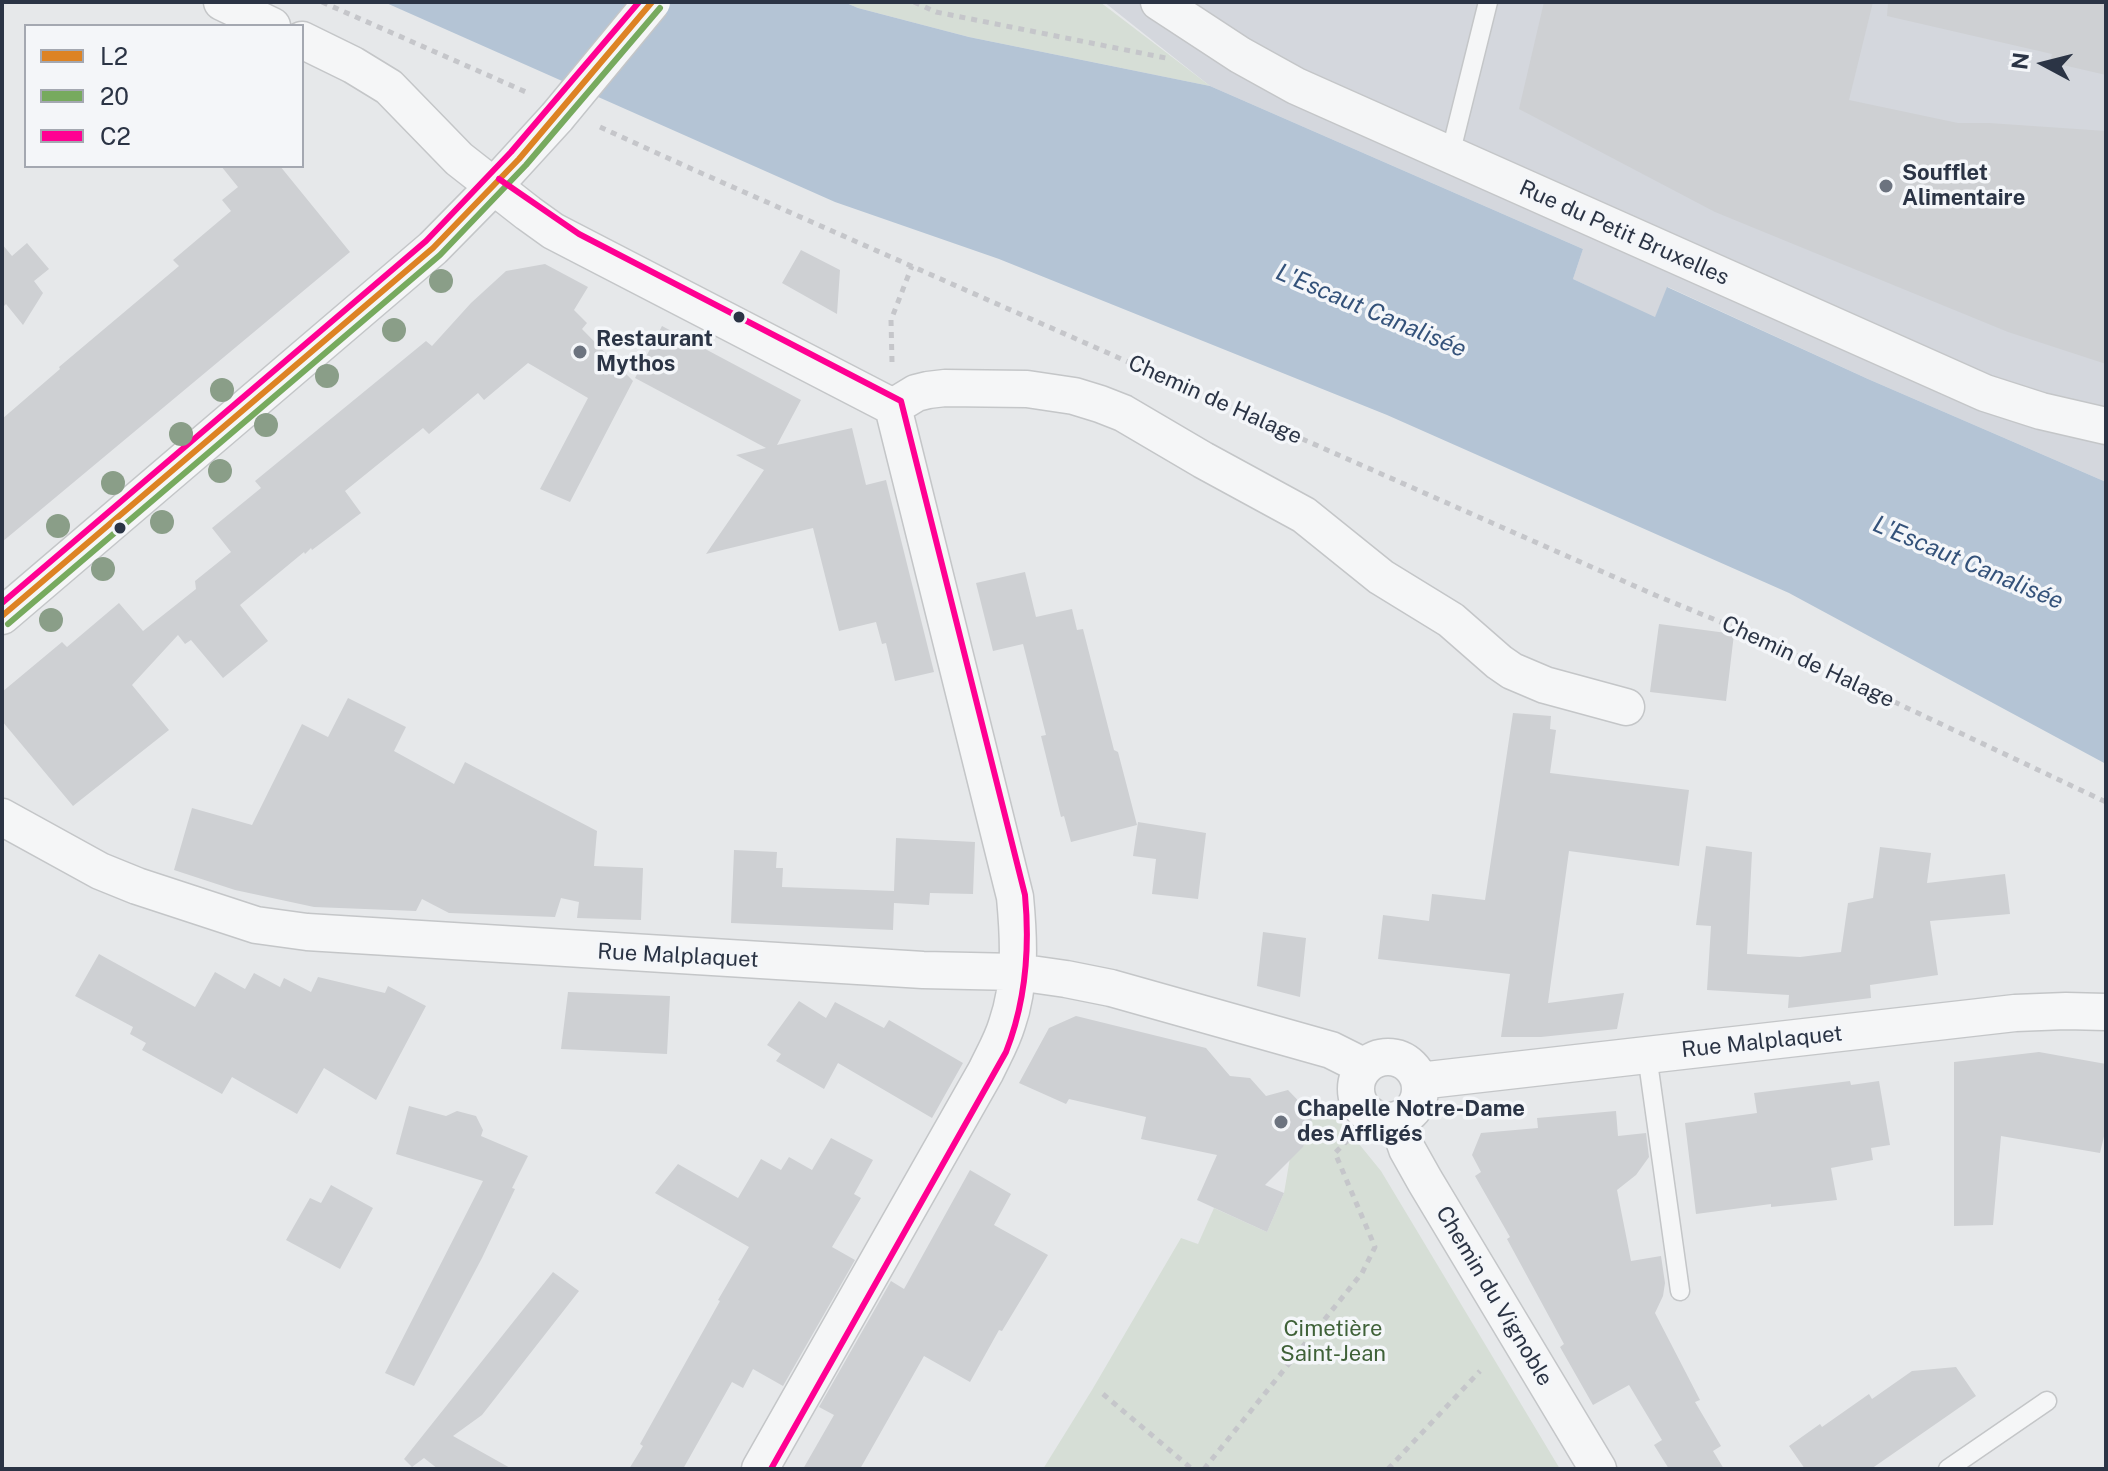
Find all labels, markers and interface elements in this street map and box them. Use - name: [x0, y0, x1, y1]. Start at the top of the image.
- legend: [24, 24, 304, 168]
- north arrow: [2004, 24, 2084, 104]
- text: L2: [100, 42, 128, 70]
- text: N: [2006, 51, 2034, 71]
- text: 20: [100, 82, 129, 110]
- text: C2: [100, 122, 131, 150]
- place label: Soufflet Alimentaire: [1902, 160, 2025, 212]
- street label: Rue du Petit Bruxelles: [1515, 175, 1733, 291]
- marker: Soufflet Alimentaire: [1877, 177, 1895, 195]
- water label: L'Escaut Canalisée: [1271, 258, 1471, 364]
- unlabelled marker: [731, 309, 747, 325]
- place label: Restaurant Mythos: [596, 326, 713, 378]
- marker: Restaurant Mythos: [571, 343, 589, 361]
- street label: Chemin de Halage: [1124, 350, 1306, 450]
- water label: L'Escaut Canalisée: [1868, 510, 2068, 616]
- unlabelled marker: [112, 520, 128, 536]
- street label: Chemin de Halage: [1718, 610, 1898, 714]
- street label: Rue Malplaquet: [597, 939, 759, 973]
- street label: Rue Malplaquet: [1680, 1020, 1844, 1064]
- place label: Chapelle Notre-Dame des Affligés: [1297, 1096, 1525, 1148]
- marker: Chapelle Notre-Dame des Affligés: [1272, 1113, 1290, 1131]
- street label: Chemin du Vignoble: [1430, 1201, 1558, 1391]
- park label: Cimetière Saint-Jean: [1280, 1316, 1386, 1368]

